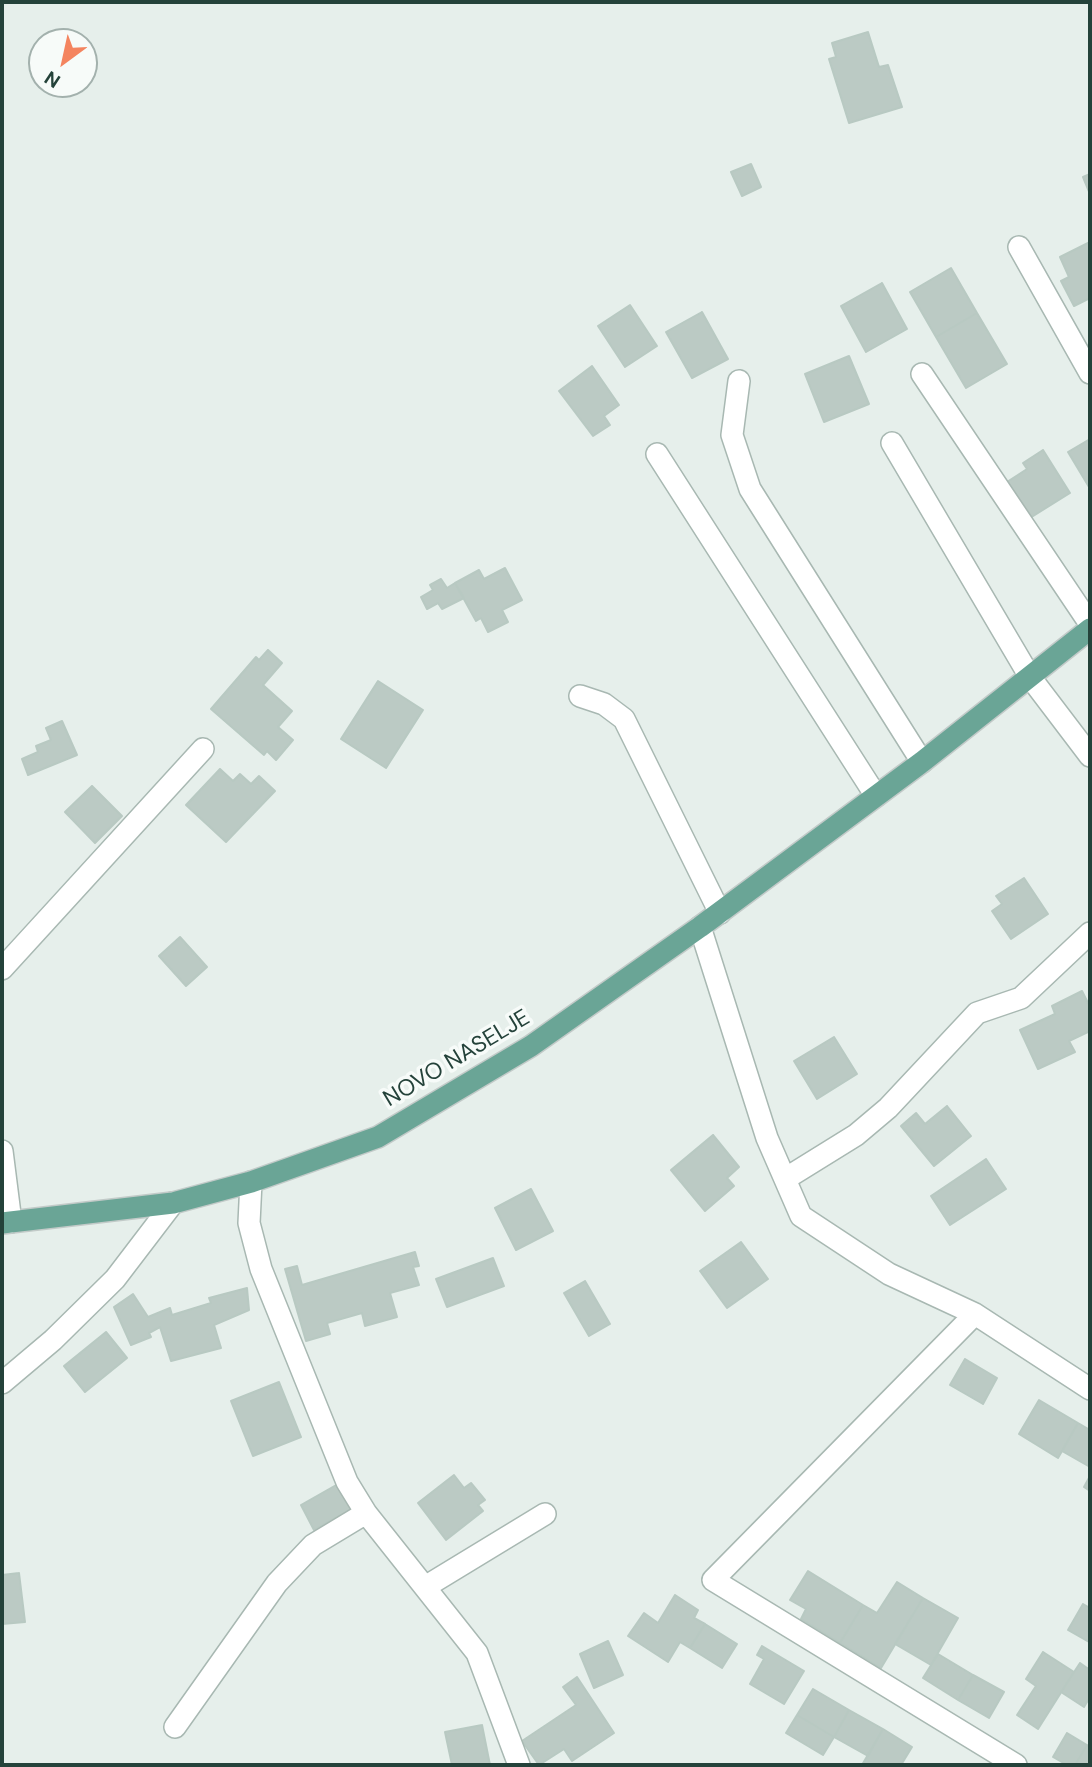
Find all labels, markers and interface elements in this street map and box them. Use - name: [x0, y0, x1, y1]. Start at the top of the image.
- north arrow: [28, 28, 98, 98]
- text: N: [40, 65, 65, 94]
- street label: NOVO NASELJE: [379, 1004, 535, 1114]

